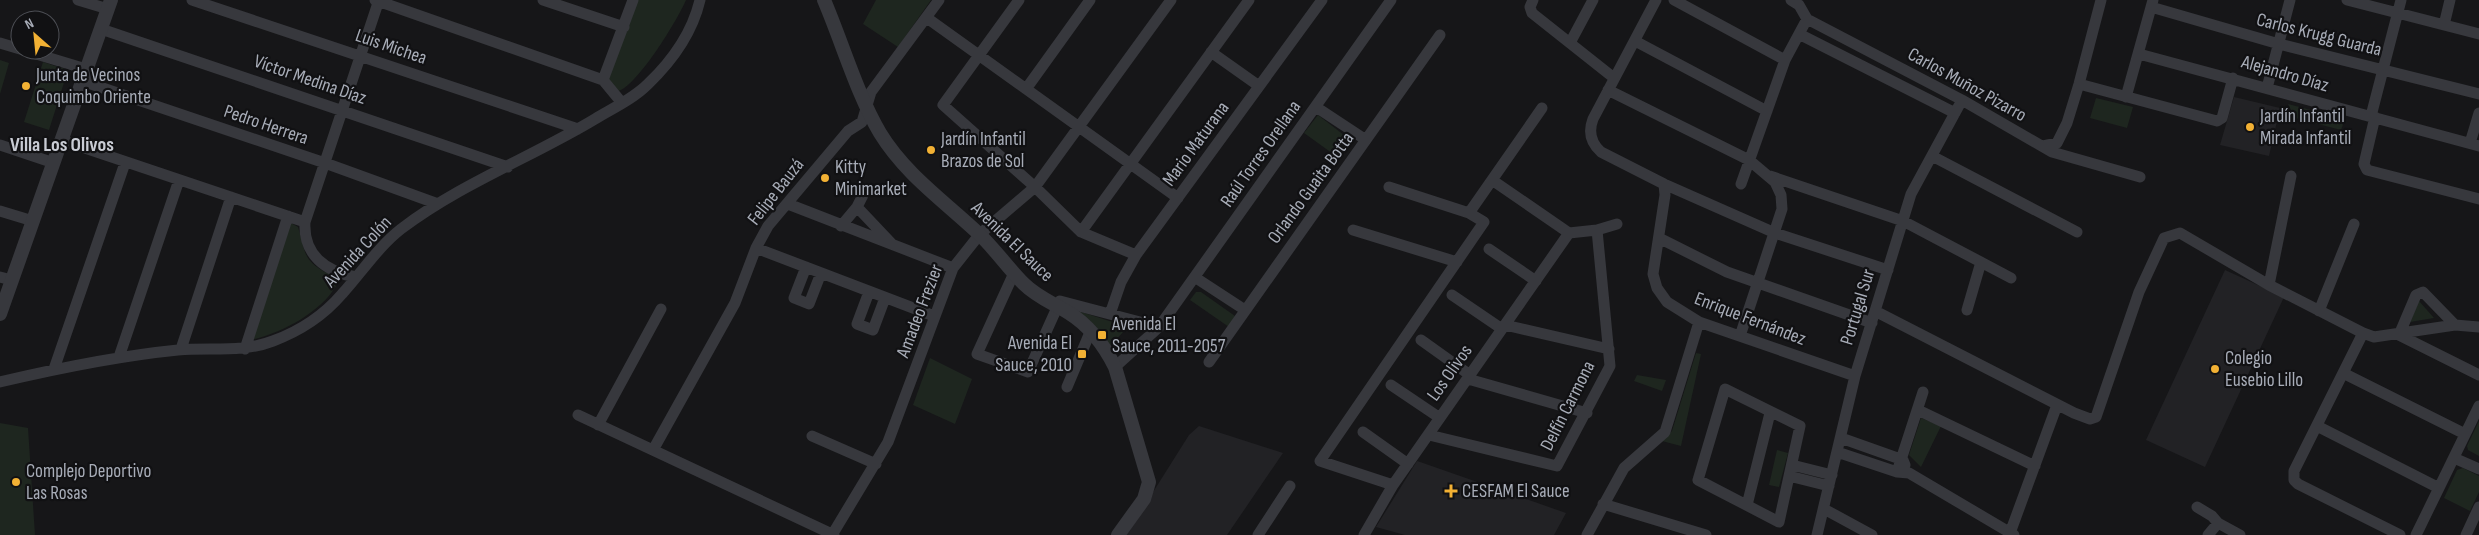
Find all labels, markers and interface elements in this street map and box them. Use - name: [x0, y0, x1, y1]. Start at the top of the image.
- street label: Carlos Krugg Guarda: [2254, 8, 2384, 62]
- north arrow: [10, 10, 60, 60]
- text: N: [22, 15, 37, 33]
- street label: Luis Michea: [352, 24, 430, 70]
- street label: Carlos Muñoz Pizarro: [1904, 43, 2030, 127]
- street label: Víctor Medina Díaz: [251, 50, 369, 110]
- street label: Alejandro Díaz: [2238, 50, 2331, 97]
- place label: Junta de Vecinos Coquimbo Oriente: [35, 64, 151, 109]
- marker: Junta de Vecinos Coquimbo Oriente: [20, 80, 32, 92]
- street label: Raúl Torres Orellana: [1216, 96, 1306, 212]
- street label: Mario Maturana: [1158, 97, 1234, 191]
- street label: Pedro Herrera: [221, 100, 311, 150]
- place label: Jardín Infantil Mirada Infantil: [2259, 105, 2351, 150]
- marker: Jardín Infantil Mirada Infantil: [2244, 121, 2256, 133]
- place label: Jardín Infantil Brazos de Sol: [940, 128, 1026, 173]
- street label: Orlando Guaita Botta: [1263, 128, 1359, 248]
- district label: Villa Los Olivos: [10, 133, 114, 157]
- marker: Jardín Infantil Brazos de Sol: [925, 144, 937, 156]
- street label: Felipe Bauzá: [743, 154, 809, 230]
- place label: Kitty Minimarket: [835, 156, 907, 201]
- marker: Kitty Minimarket: [819, 172, 831, 184]
- street label: Avenida El Sauce: [965, 196, 1058, 287]
- street label: Avenida Colón: [319, 212, 397, 293]
- street label: Amadeo Frezier: [891, 261, 948, 362]
- street label: Portugal Sur: [1836, 266, 1881, 348]
- street label: Enrique Fernández: [1691, 287, 1809, 351]
- place label: Avenida El Sauce, 2011-2057: [1111, 313, 1226, 358]
- marker: Avenida El Sauce, 2011-2057: [1096, 329, 1108, 341]
- place label: Avenida El Sauce, 2010: [995, 332, 1072, 377]
- street label: Los Olivos: [1422, 340, 1478, 406]
- place label: Colegio Eusebio Lillo: [2225, 347, 2303, 392]
- marker: Avenida El Sauce, 2010: [1076, 348, 1088, 360]
- street label: Delfín Carmona: [1536, 357, 1600, 455]
- marker: Colegio Eusebio Lillo: [2209, 363, 2221, 375]
- place label: Complejo Deportivo Las Rosas: [26, 460, 151, 505]
- marker: Complejo Deportivo Las Rosas: [10, 476, 22, 488]
- place label: CESFAM El Sauce: [1462, 480, 1570, 503]
- marker: CESFAM El Sauce: [1444, 484, 1458, 498]

